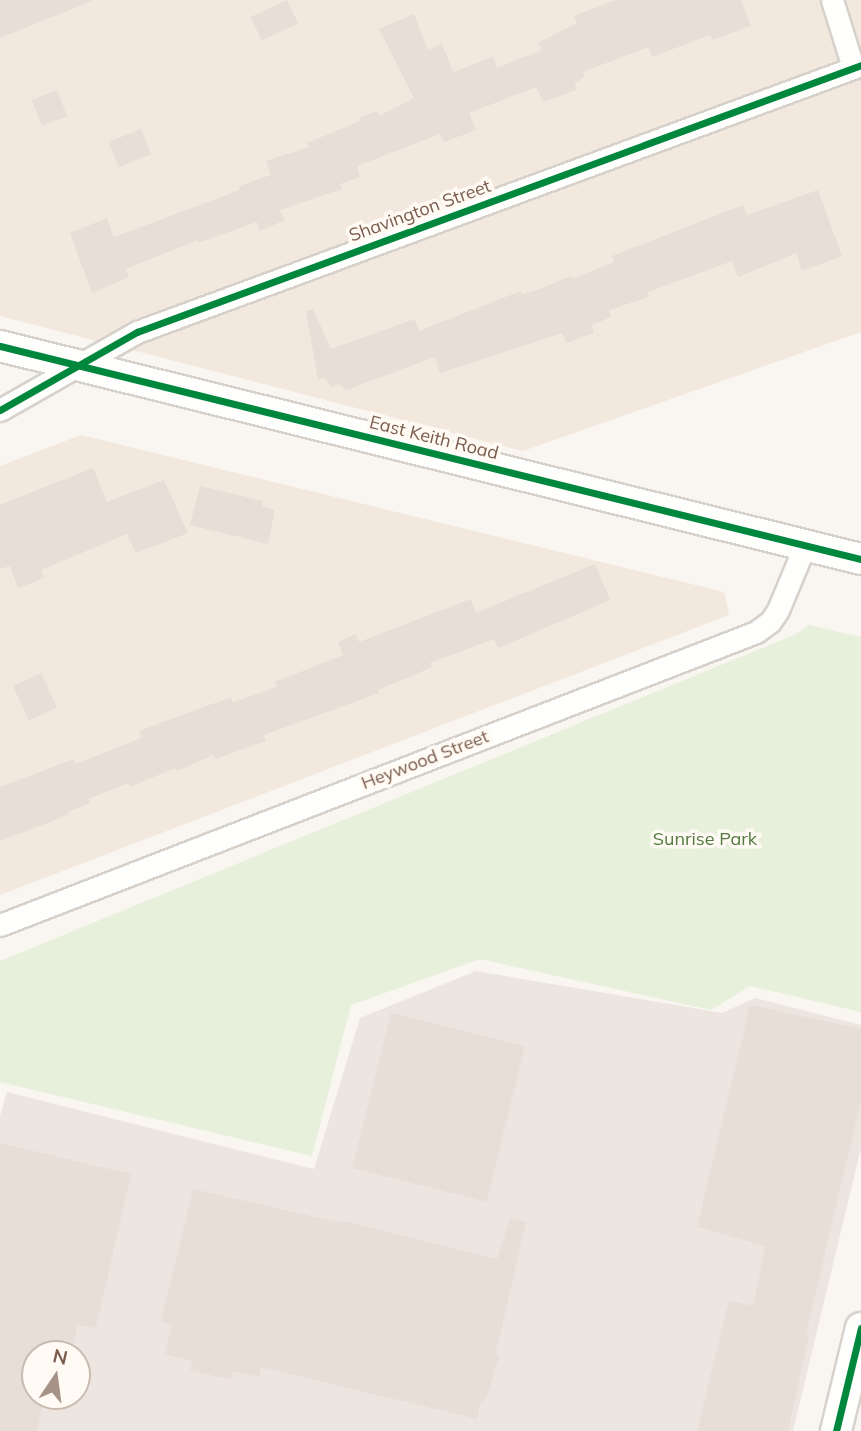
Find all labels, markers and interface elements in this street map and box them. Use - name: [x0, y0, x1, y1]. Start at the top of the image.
- street label: Shavington Street: [346, 175, 494, 247]
- street label: East Keith Road: [367, 412, 501, 464]
- street label: Heywood Street: [358, 726, 492, 794]
- park label: Sunrise Park: [653, 828, 757, 850]
- north arrow: [21, 1340, 91, 1410]
- text: N: [51, 1343, 70, 1370]

